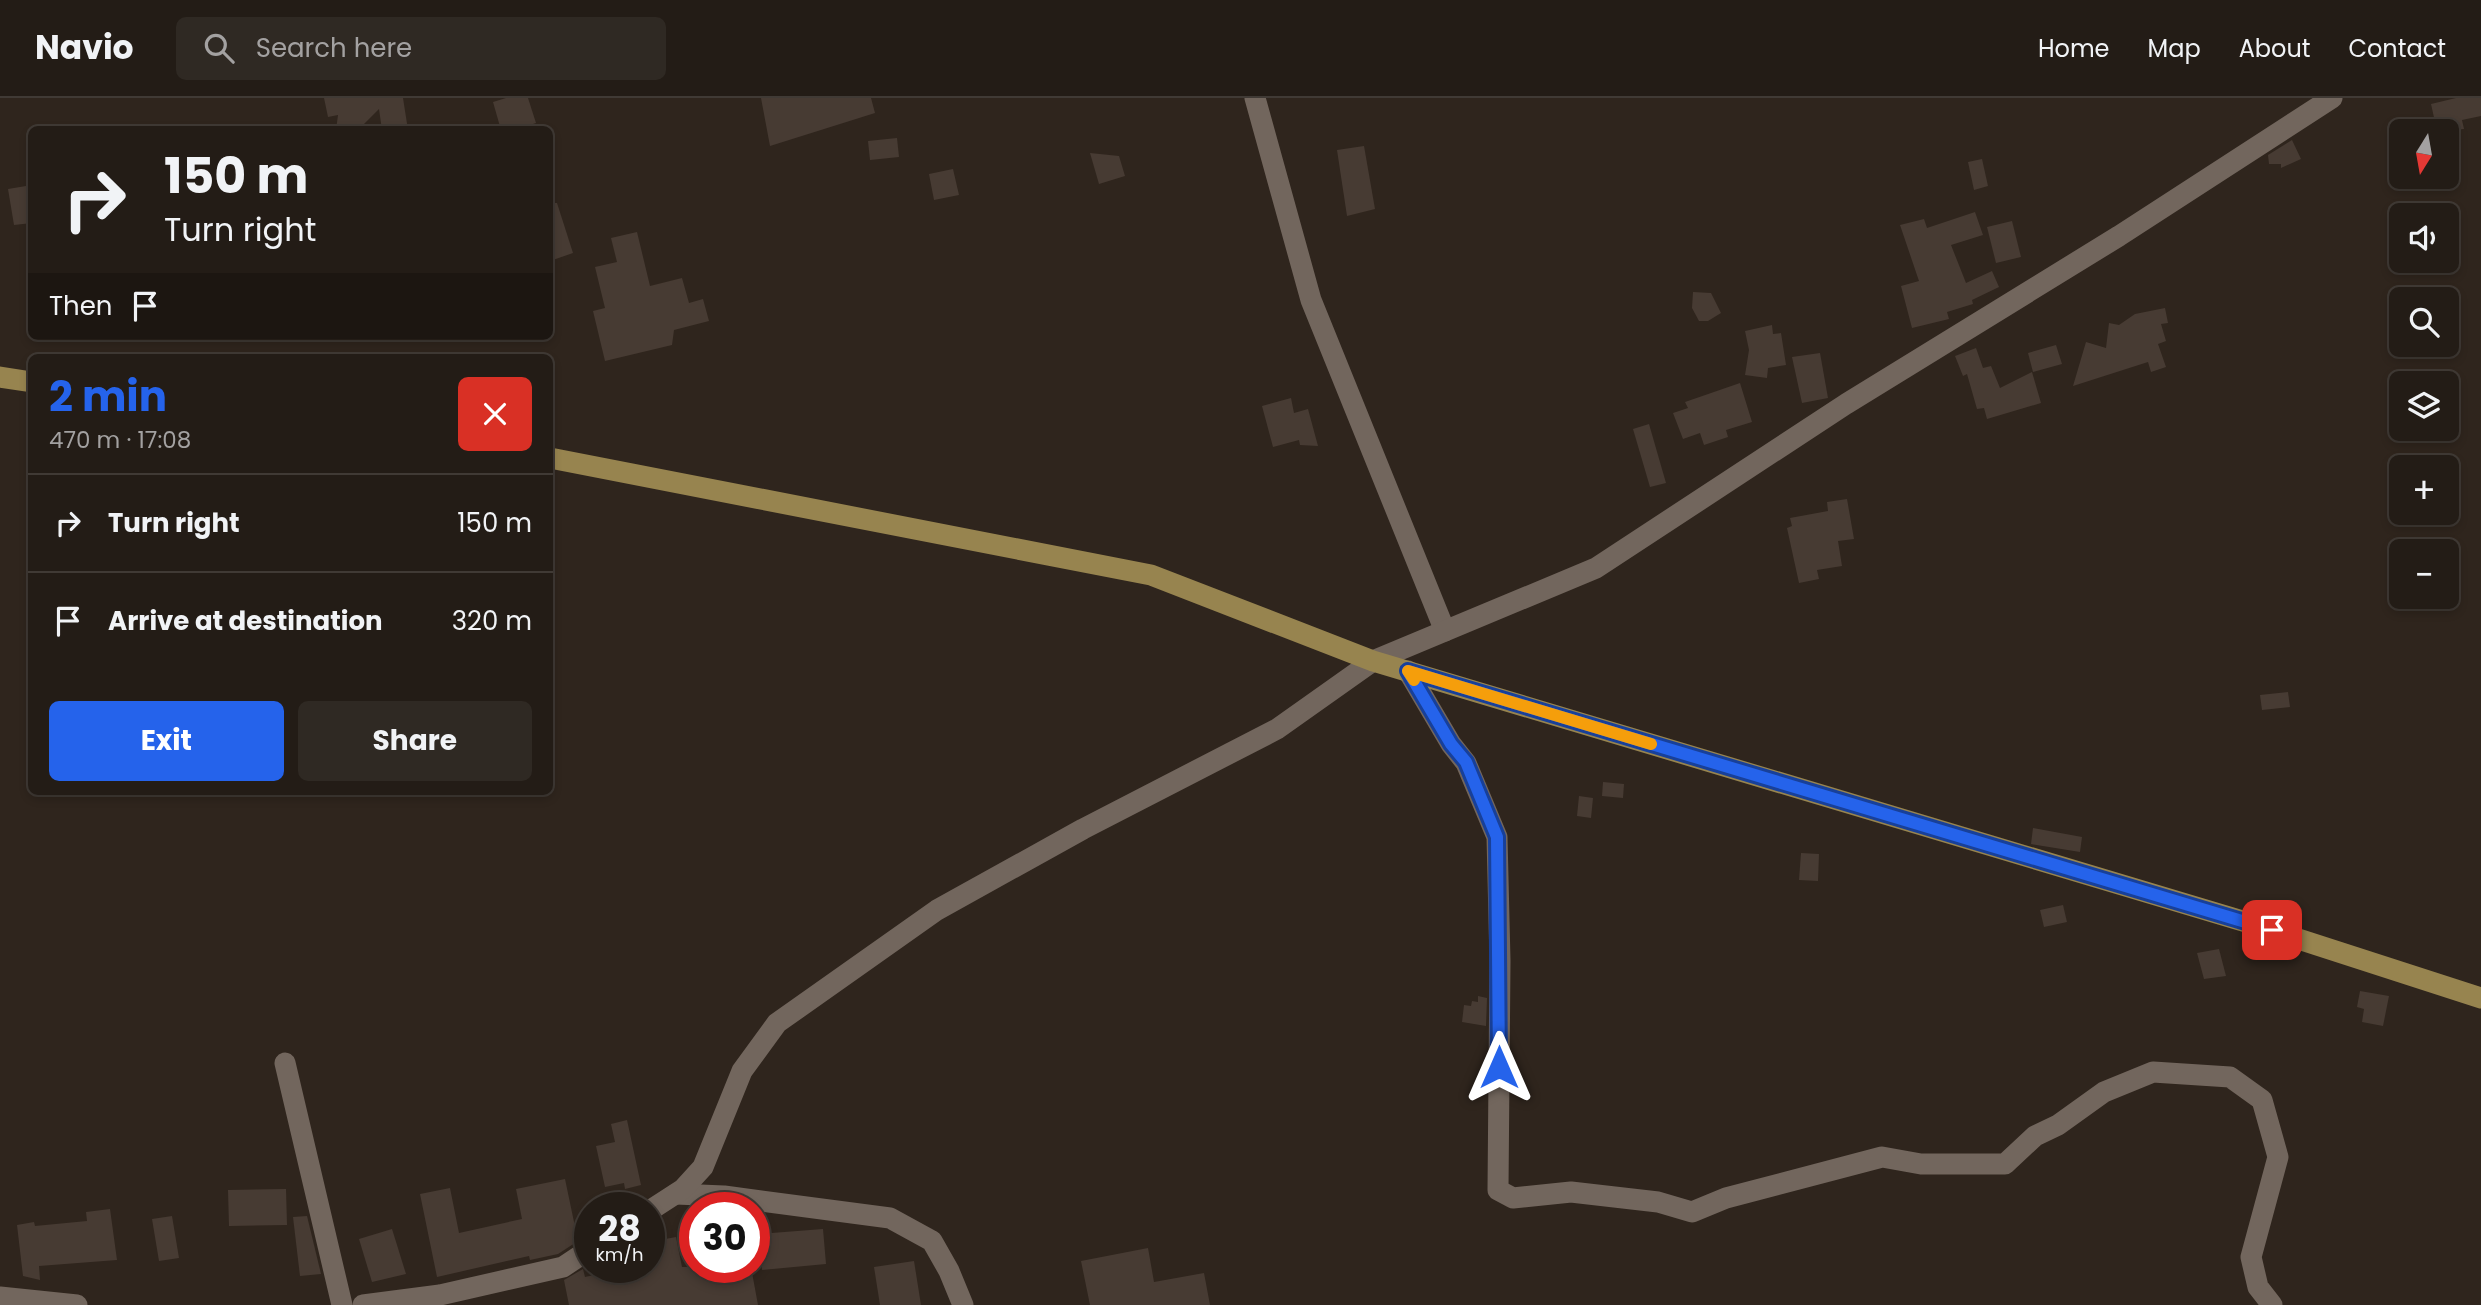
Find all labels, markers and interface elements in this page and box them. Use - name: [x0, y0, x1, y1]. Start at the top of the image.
- search box: [176, 17, 666, 80]
- text: Navio: [35, 24, 134, 71]
- icon: search: [200, 29, 238, 67]
- text: Search here: [256, 30, 412, 66]
- text: Home: [2038, 32, 2110, 65]
- text: Map: [2148, 32, 2201, 65]
- text: About: [2239, 32, 2310, 65]
- text: Contact: [2348, 32, 2446, 65]
- north arrow: [2389, 119, 2459, 189]
- map controls: [2389, 119, 2459, 609]
- text: 150 m: [164, 142, 309, 210]
- icon: right: [49, 154, 140, 245]
- button: sound: [2389, 203, 2459, 273]
- text: Turn right: [164, 207, 316, 252]
- icon: arrive: [126, 287, 164, 325]
- button: search: [2389, 287, 2459, 357]
- text: Then: [49, 288, 112, 324]
- text: 2 min: [49, 367, 167, 426]
- button: layers: [2389, 371, 2459, 441]
- button: close: [458, 377, 532, 451]
- text: 470 m · 17:08: [49, 424, 191, 456]
- button: +: [2389, 455, 2459, 525]
- icon: right: [49, 504, 87, 542]
- text: Turn right: [108, 505, 240, 541]
- text: 150 m: [457, 505, 532, 541]
- button: −: [2389, 539, 2459, 609]
- icon: arrive: [49, 602, 87, 640]
- text: Arrive at destination: [108, 603, 383, 639]
- text: 320 m: [452, 603, 532, 639]
- button: Exit: [49, 701, 284, 781]
- button: Share: [298, 701, 532, 781]
- pin: [2242, 900, 2302, 960]
- icon: arrive: [2253, 911, 2291, 949]
- position arrow: [1462, 1030, 1536, 1104]
- speed limit sign: 30: [679, 1192, 770, 1283]
- text: 28: [598, 1204, 641, 1253]
- text: km/h: [596, 1242, 643, 1267]

